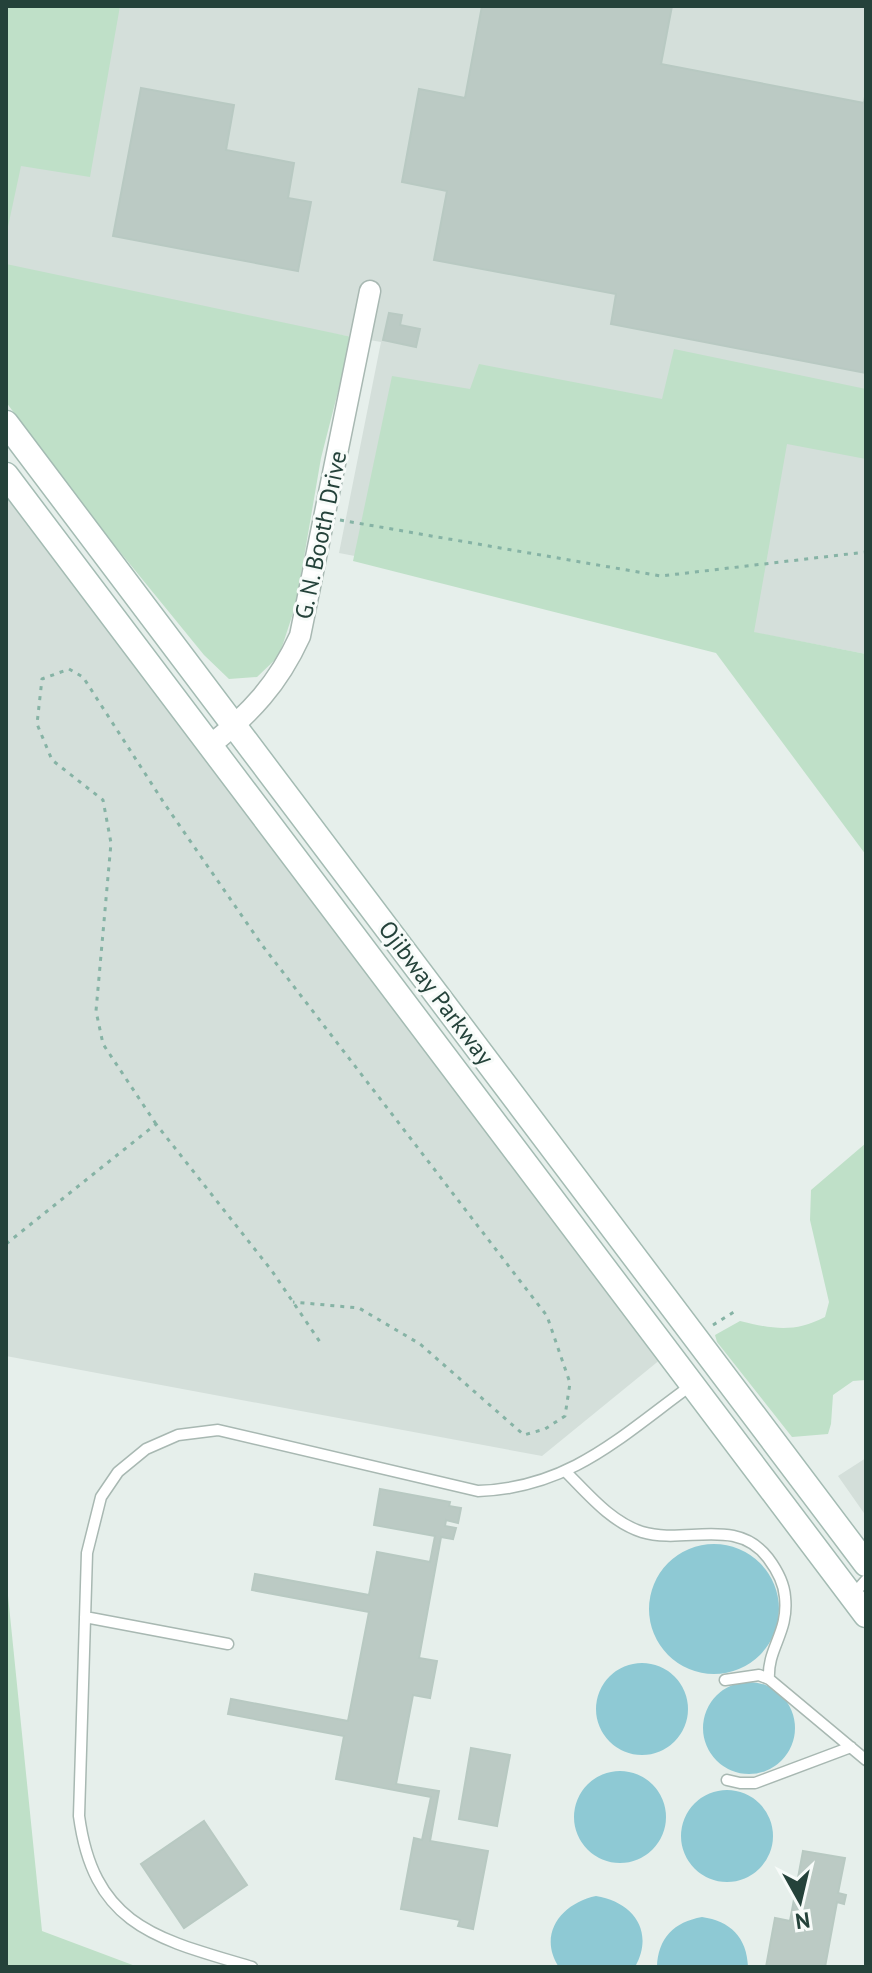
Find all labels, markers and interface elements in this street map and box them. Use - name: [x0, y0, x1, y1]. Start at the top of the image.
- street label: G. N. Booth Drive: [288, 448, 353, 622]
- street label: Ojibway Parkway: [372, 914, 501, 1071]
- north arrow: [760, 1861, 840, 1941]
- text: N: [794, 1906, 812, 1936]

